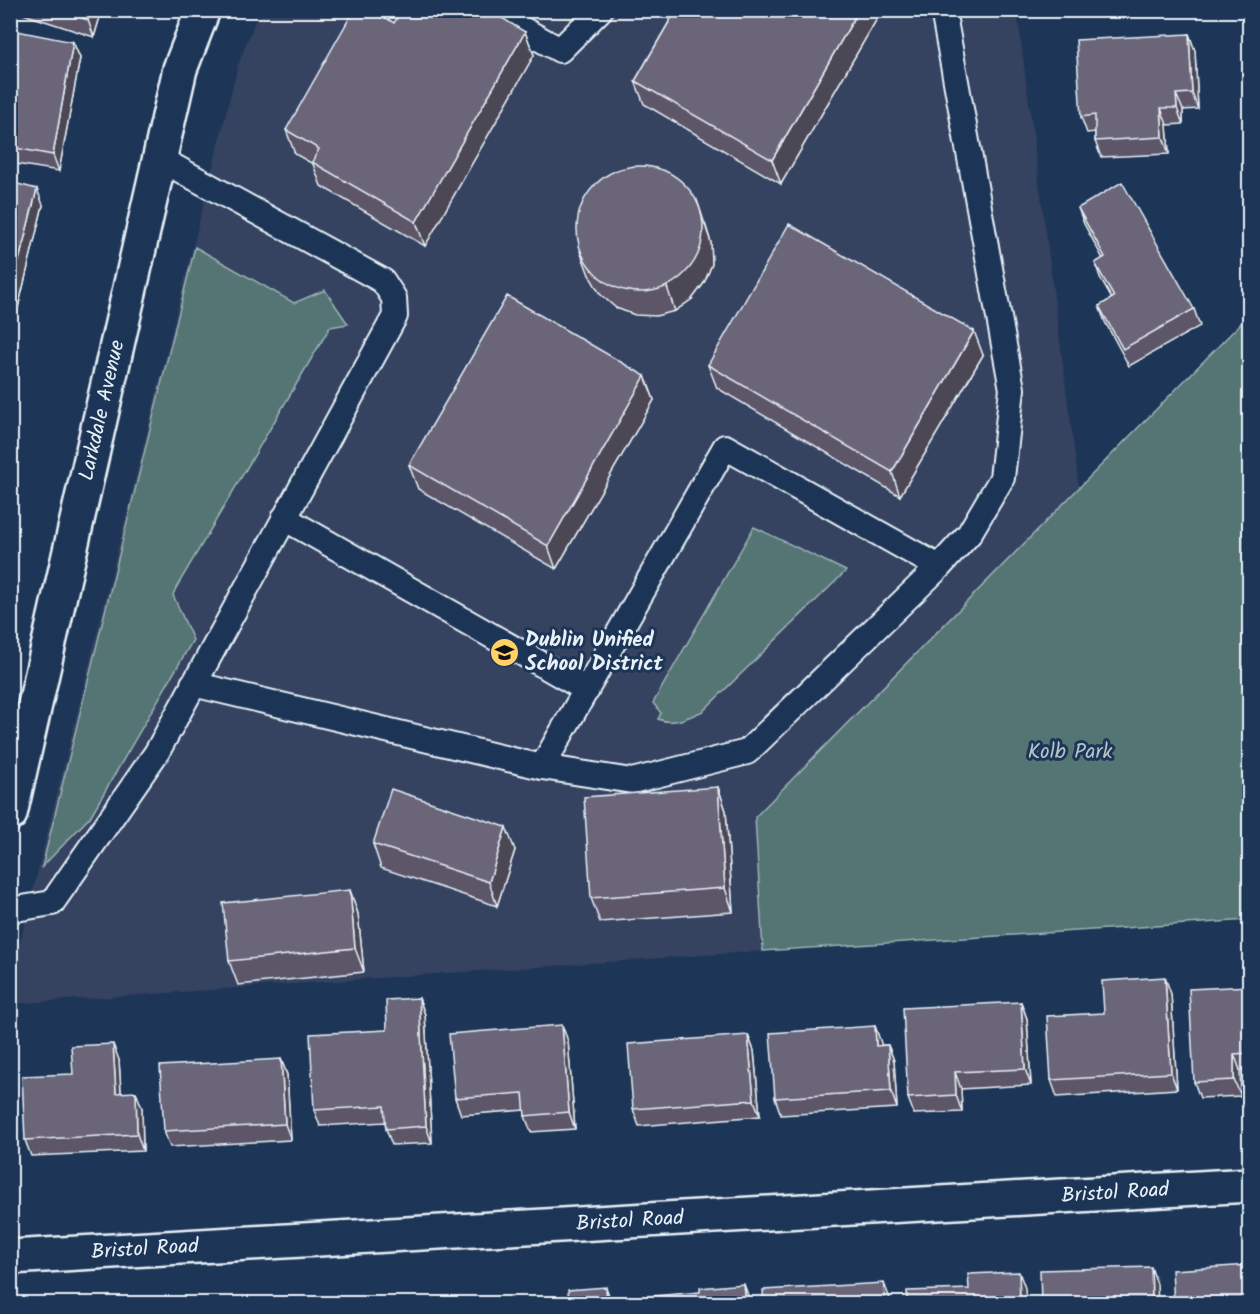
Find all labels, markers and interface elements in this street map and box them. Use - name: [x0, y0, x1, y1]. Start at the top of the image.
- street label: Larkdale Avenue: [70, 336, 134, 484]
- place label: Dublin Unified School District: [525, 624, 664, 681]
- school or university icon: Dublin Unified School District: [488, 636, 520, 668]
- park label: Kolb Park: [1028, 736, 1112, 769]
- street label: Bristol Road: [1060, 1173, 1170, 1212]
- street label: Bristol Road: [575, 1201, 685, 1241]
- street label: Bristol Road: [90, 1230, 200, 1269]

